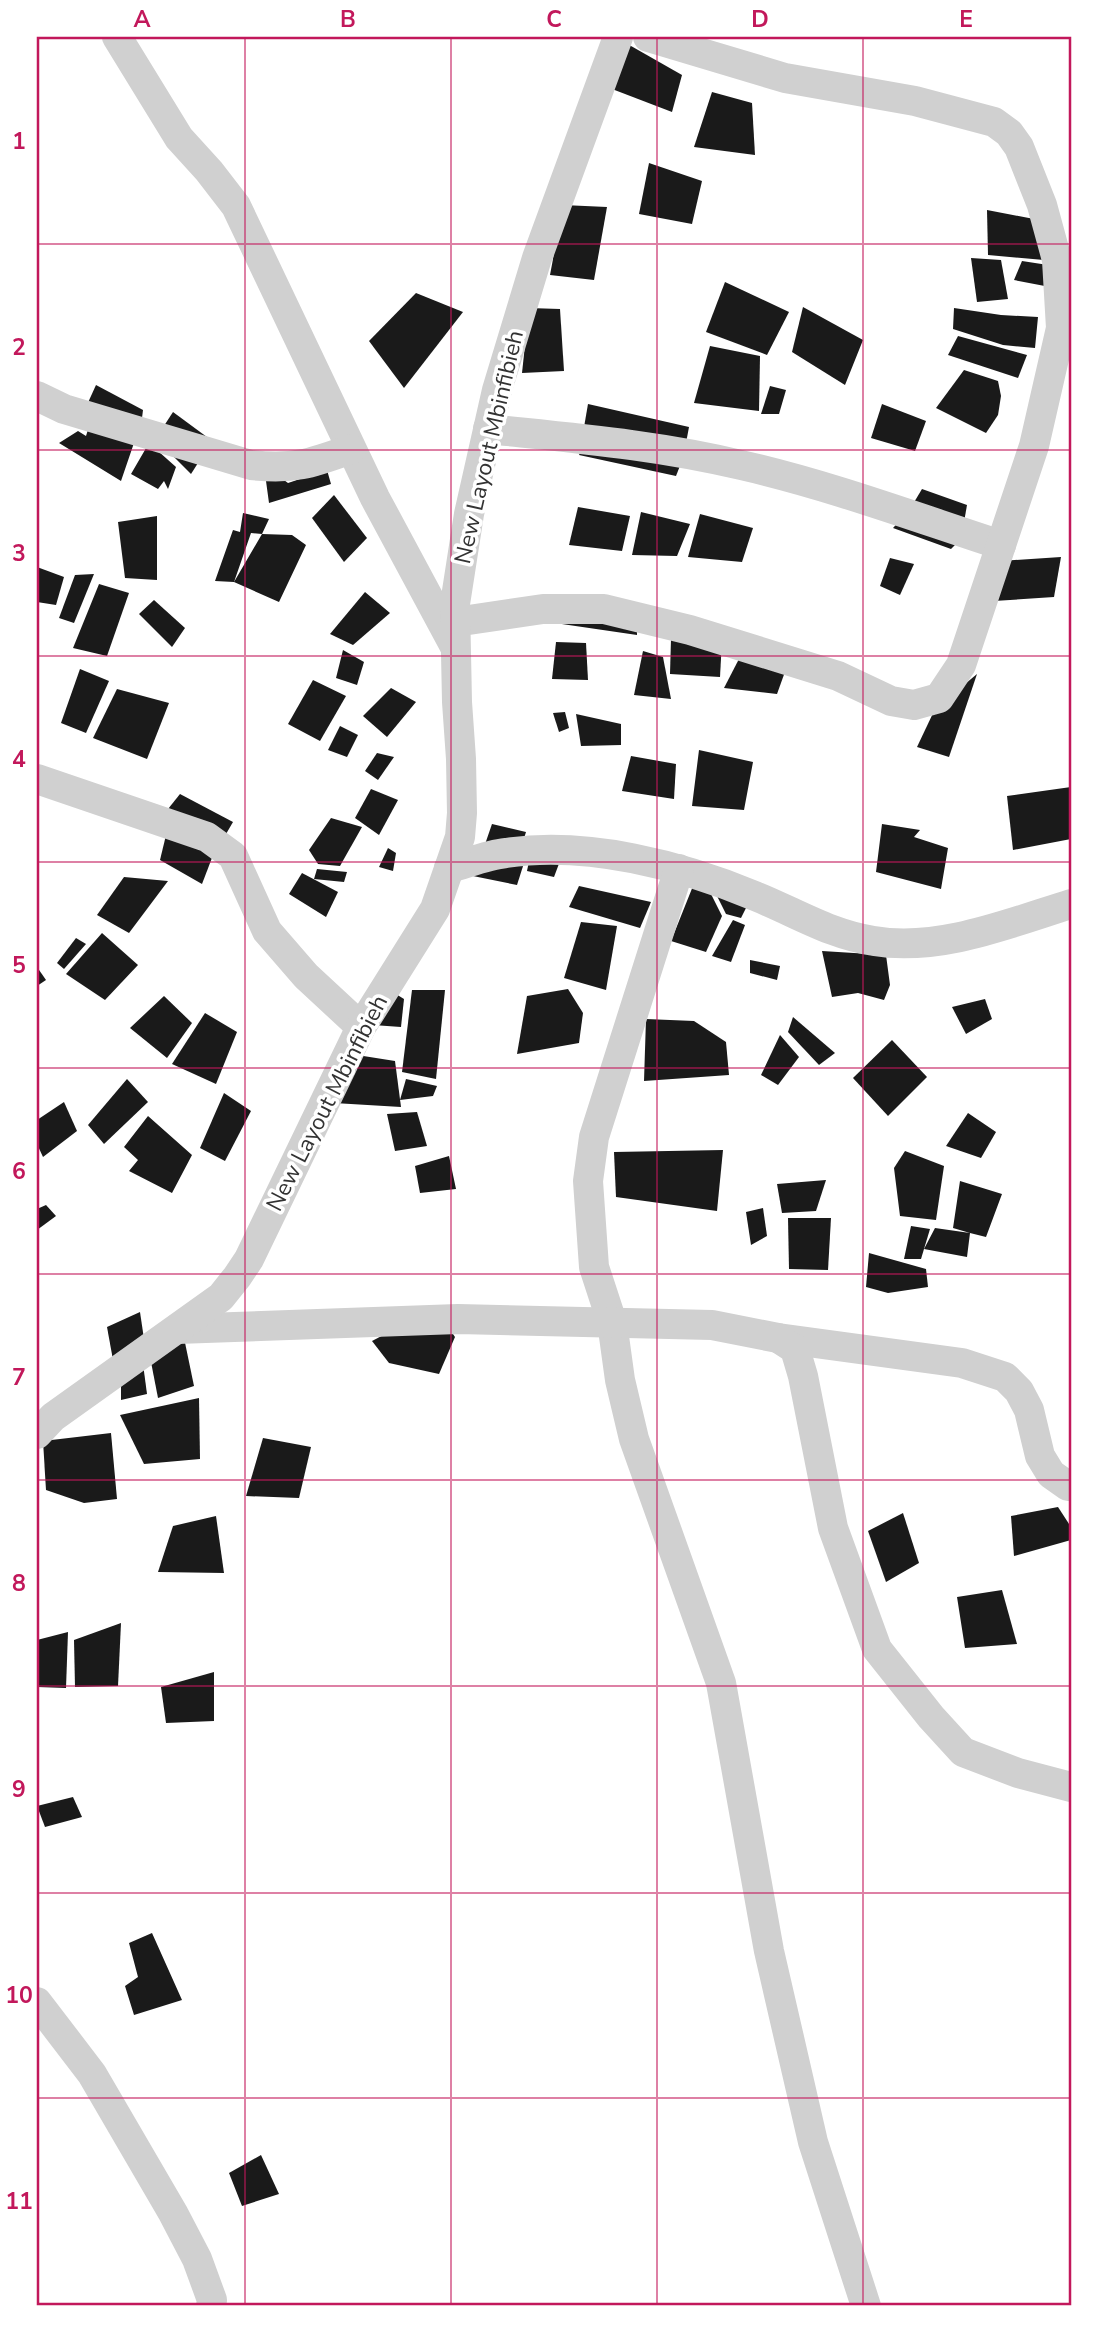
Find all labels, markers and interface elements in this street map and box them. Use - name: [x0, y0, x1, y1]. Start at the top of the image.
- text: A: [133, 4, 151, 35]
- text: B: [340, 4, 356, 35]
- text: C: [546, 4, 562, 35]
- text: D: [751, 4, 769, 35]
- text: E: [959, 4, 973, 35]
- text: 1: [12, 126, 26, 157]
- street label: New Layout Mbinfibieh: [447, 327, 531, 567]
- text: 2: [12, 332, 26, 363]
- text: 3: [12, 538, 26, 569]
- text: 4: [12, 744, 26, 775]
- text: 5: [12, 950, 26, 981]
- street label: New Layout Mbinfibieh: [259, 990, 395, 1216]
- text: 6: [12, 1156, 26, 1187]
- text: 7: [12, 1362, 26, 1393]
- text: 8: [12, 1568, 26, 1599]
- text: 9: [12, 1774, 26, 1805]
- text: 10: [5, 1980, 33, 2011]
- text: 11: [5, 2186, 33, 2217]

